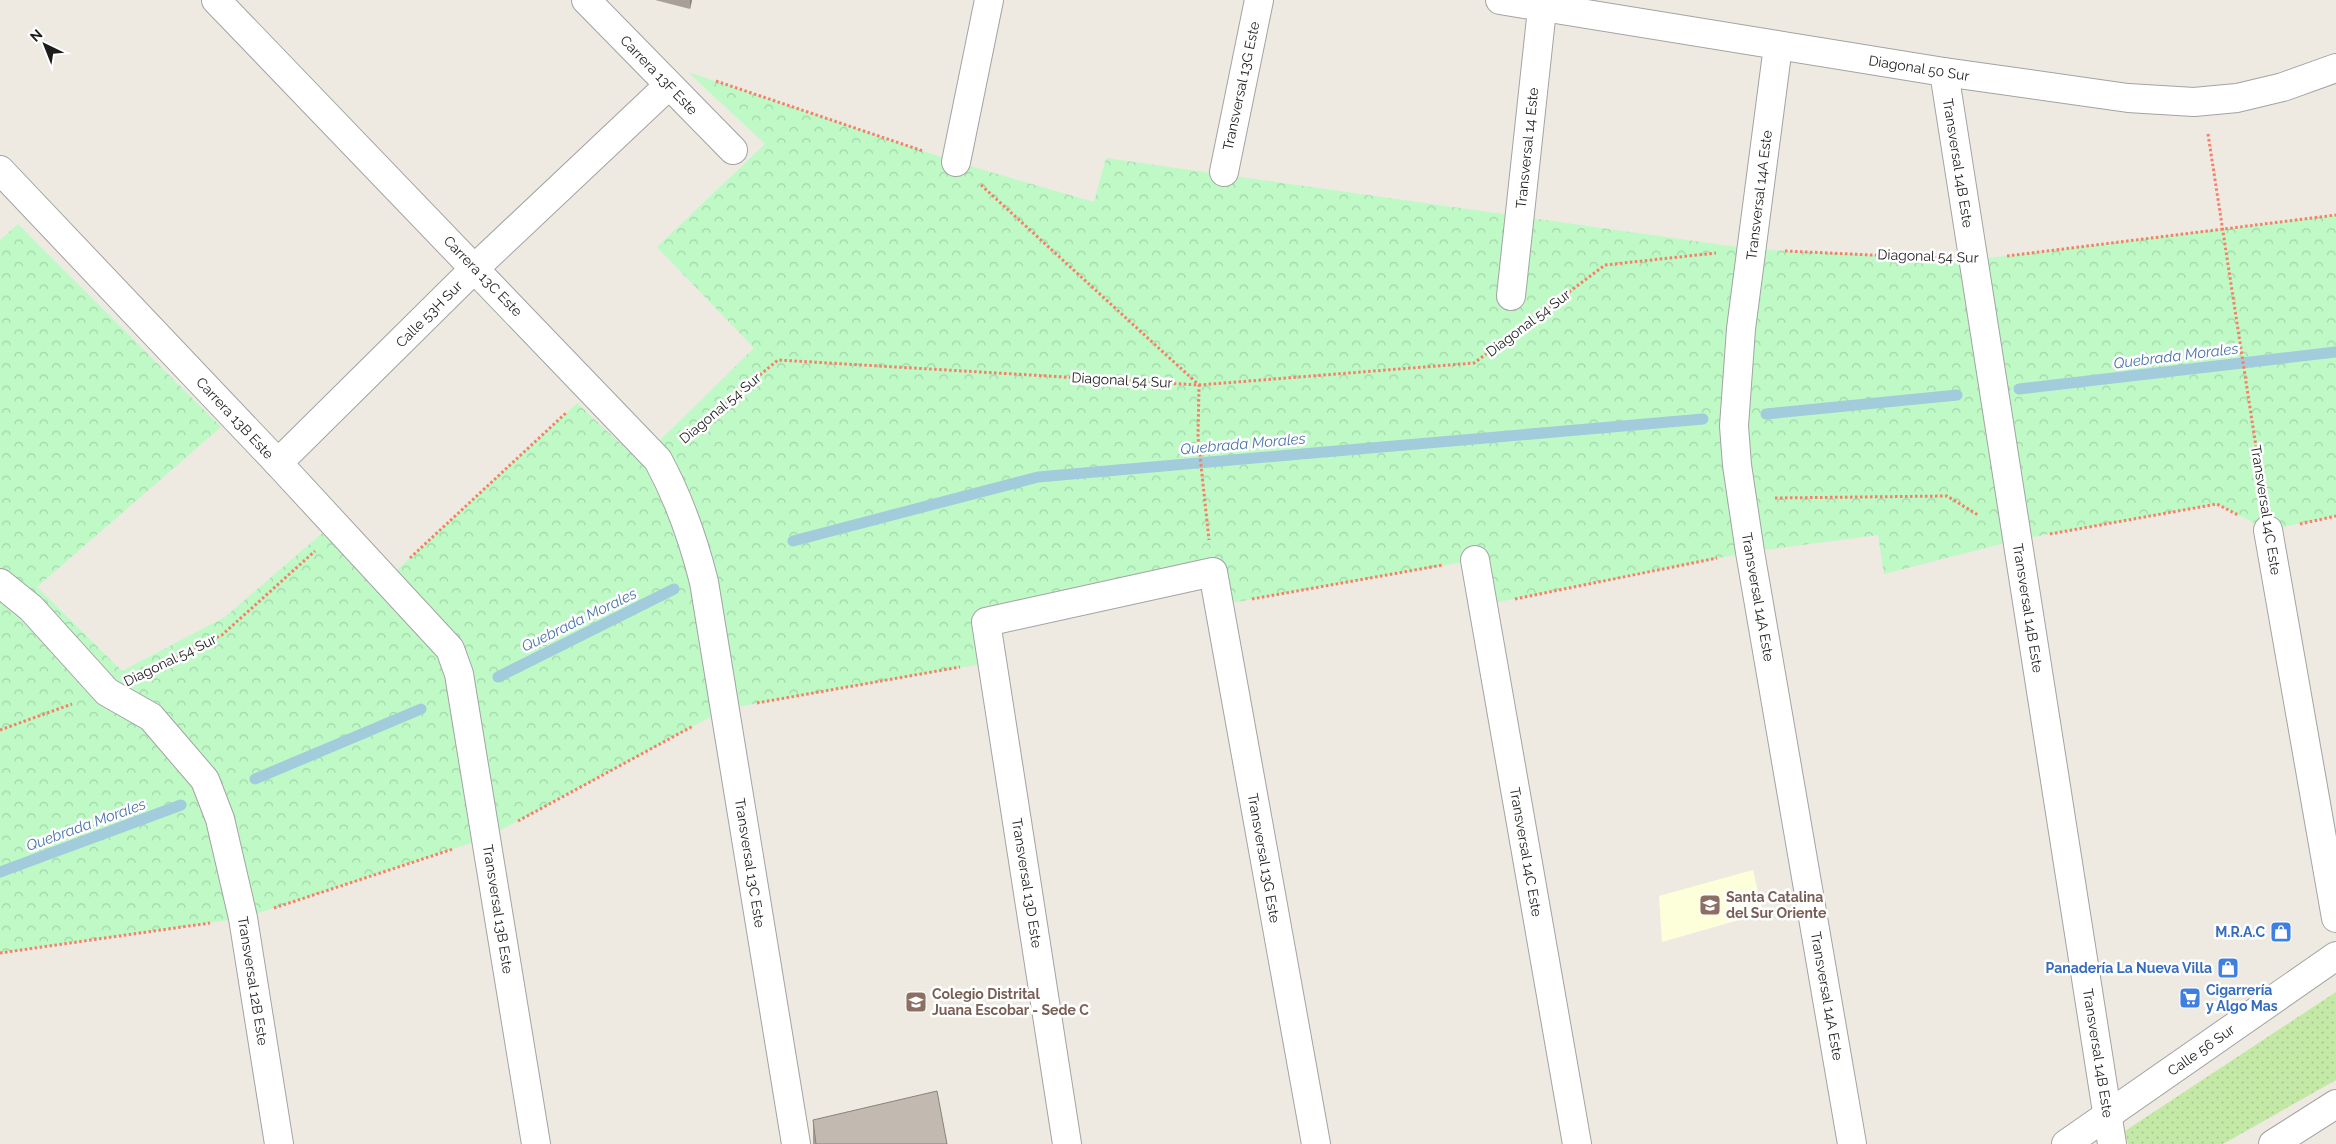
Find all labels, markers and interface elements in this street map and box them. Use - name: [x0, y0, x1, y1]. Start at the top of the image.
- north arrow: [20, 20, 70, 70]
- street label: Transversal 13G Este: [1220, 20, 1262, 152]
- text: N: [27, 26, 45, 45]
- street label: Carrera 13F Este: [617, 32, 701, 118]
- street label: Diagonal 50 Sur: [1867, 52, 1971, 84]
- street label: Transversal 14 Este: [1513, 87, 1541, 209]
- street label: Transversal 14B Este: [1940, 97, 1976, 229]
- street label: Transversal 14A Este: [1743, 129, 1775, 261]
- street label: Carrera 13C Este: [440, 232, 526, 320]
- street label: Diagonal 54 Sur: [1877, 246, 1979, 266]
- street label: Calle 53H Sur: [392, 277, 466, 351]
- street label: Diagonal 54 Sur: [1483, 286, 1573, 360]
- water label: Quebrada Morales: [2112, 339, 2240, 373]
- street label: Diagonal 54 Sur: [676, 369, 764, 447]
- street label: Diagonal 54 Sur: [1071, 369, 1173, 391]
- street label: Carrera 13B Este: [193, 374, 277, 462]
- water label: Quebrada Morales: [1180, 430, 1306, 458]
- street label: Transversal 14C Este: [2248, 444, 2284, 576]
- street label: Transversal 14A Este: [1739, 531, 1777, 663]
- street label: Transversal 14B Este: [2010, 542, 2046, 674]
- water label: Quebrada Morales: [519, 584, 639, 656]
- street label: Diagonal 54 Sur: [121, 631, 219, 689]
- street label: Transversal 14C Este: [1507, 786, 1545, 918]
- street label: Transversal 13G Este: [1245, 792, 1283, 924]
- water label: Quebrada Morales: [24, 795, 148, 855]
- street label: Transversal 13C Este: [732, 797, 768, 929]
- street label: Transversal 13D Este: [1009, 817, 1045, 949]
- street label: Transversal 13B Este: [480, 843, 516, 975]
- place label: Santa Catalina del Sur Oriente: [1726, 889, 1827, 921]
- school or university icon: Santa Catalina del Sur Oriente: [1698, 893, 1722, 917]
- street label: Transversal 12B Este: [235, 915, 271, 1047]
- shop icon: M.R.A.C: [2269, 920, 2293, 944]
- place label: M.R.A.C: [2215, 924, 2265, 940]
- street label: Transversal 14A Este: [1808, 930, 1846, 1062]
- shop icon: Panadería La Nueva Villa: [2216, 956, 2240, 980]
- place label: Panadería La Nueva Villa: [2046, 960, 2212, 976]
- place label: Cigarrería y Algo Mas: [2206, 982, 2278, 1014]
- place label: Colegio Distrital Juana Escobar - Sede C: [932, 986, 1089, 1018]
- supermarket icon: Cigarrería y Algo Mas: [2178, 986, 2202, 1010]
- street label: Transversal 14B Este: [2080, 987, 2116, 1119]
- school or university icon: Colegio Distrital Juana Escobar - Sede C: [904, 990, 928, 1014]
- street label: Calle 56 Sur: [2164, 1021, 2238, 1079]

